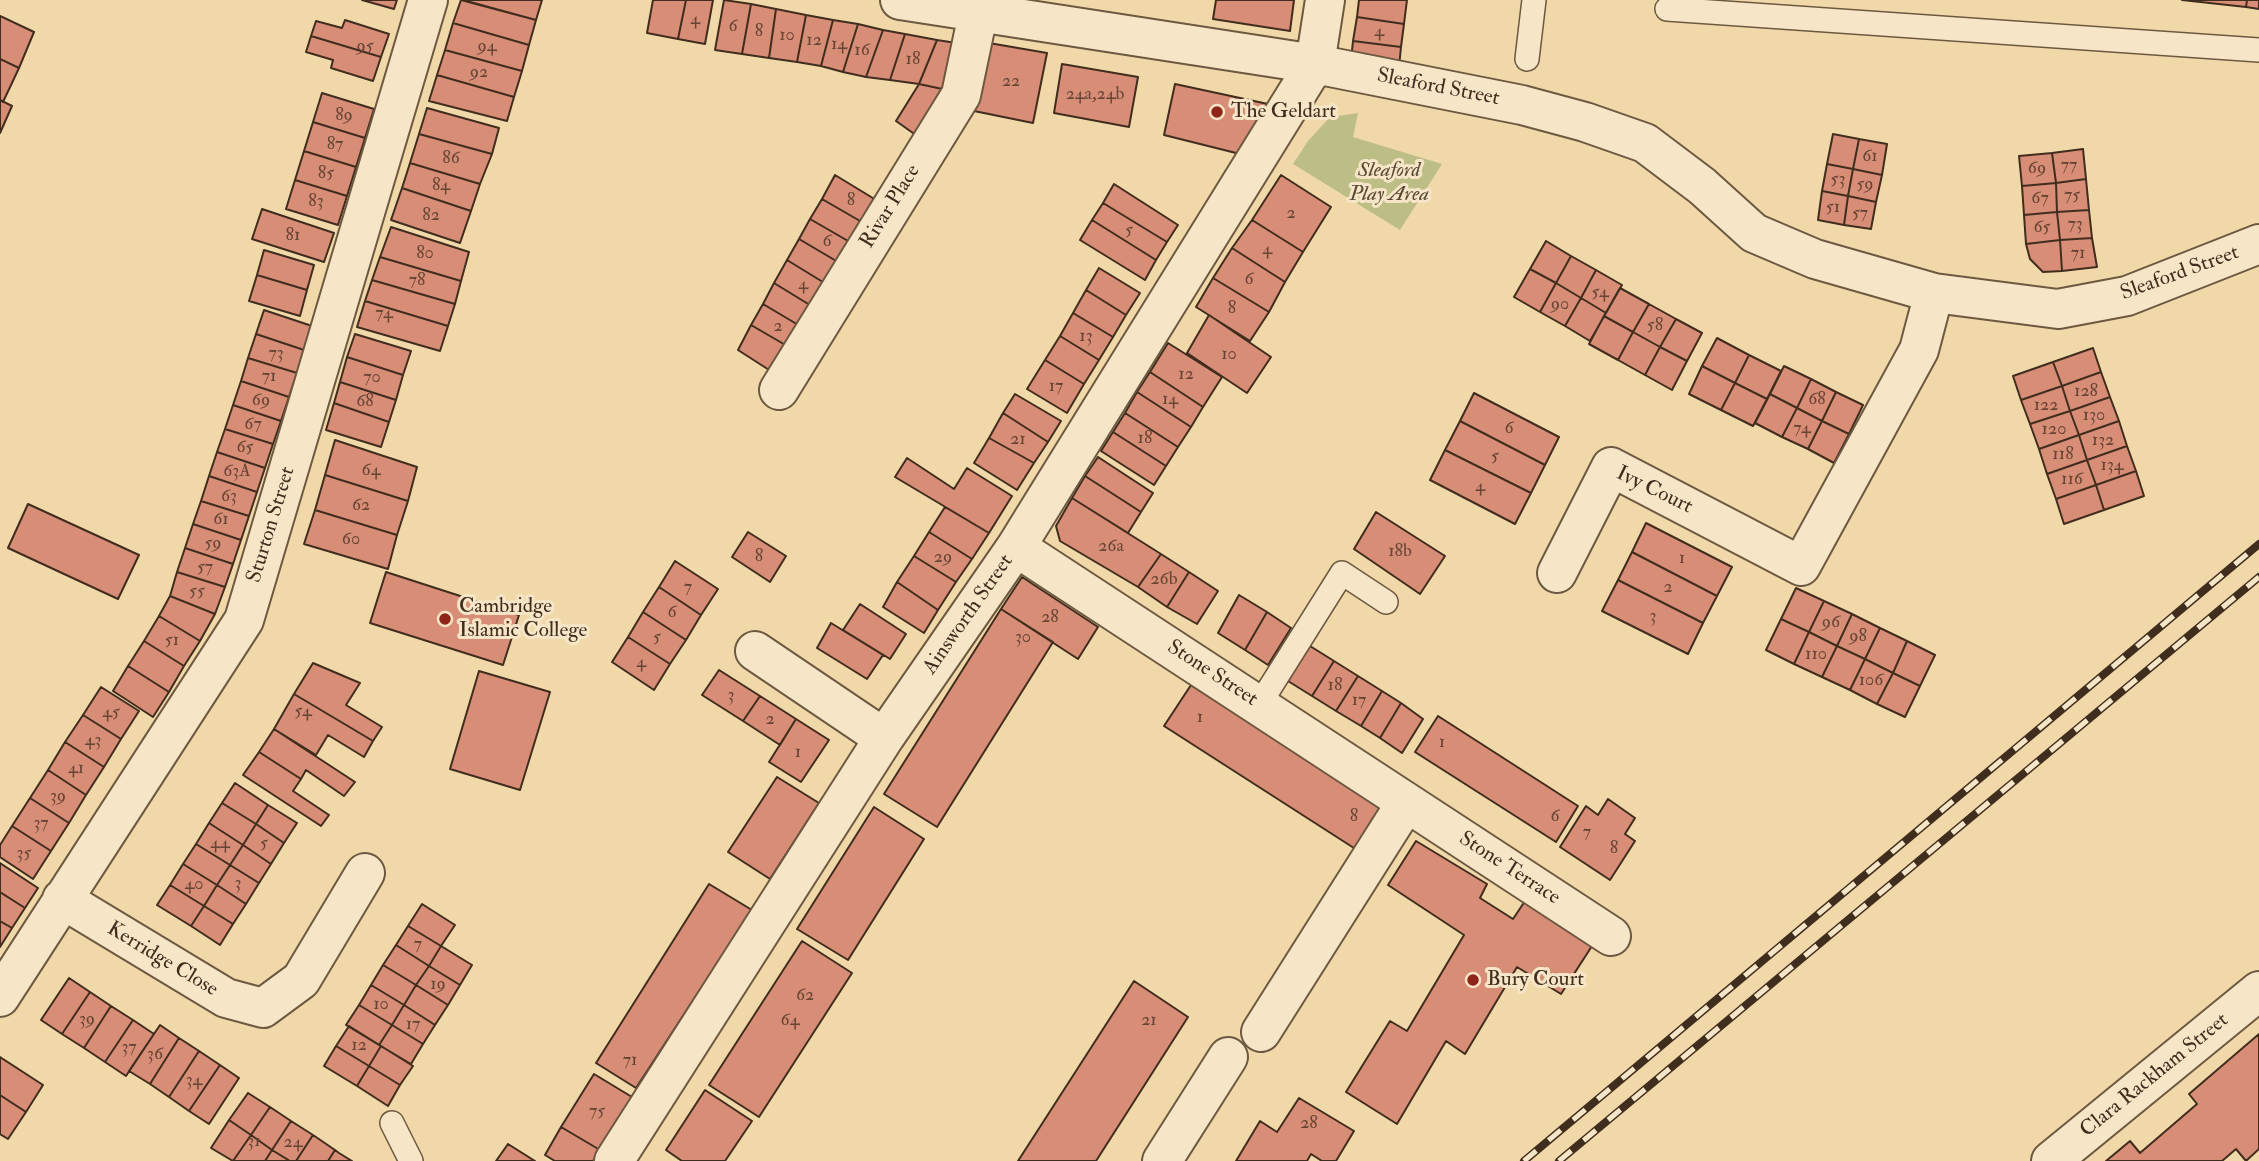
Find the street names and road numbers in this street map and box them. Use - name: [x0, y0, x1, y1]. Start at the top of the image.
- street label: Sleaford Street: [1375, 64, 1501, 112]
- street label: Rivar Place: [855, 160, 927, 254]
- street label: Sleaford Street: [2117, 241, 2243, 307]
- street label: Ivy Court: [1612, 462, 1696, 520]
- street label: Sturton Street: [242, 464, 302, 586]
- street label: Ainsworth Street: [918, 550, 1020, 680]
- street label: Stone Street: [1162, 635, 1262, 713]
- street label: Stone Terrace: [1454, 827, 1564, 911]
- street label: Kerridge Close: [102, 917, 222, 1003]
- street label: Clara Rackham Street: [2076, 1009, 2234, 1143]

